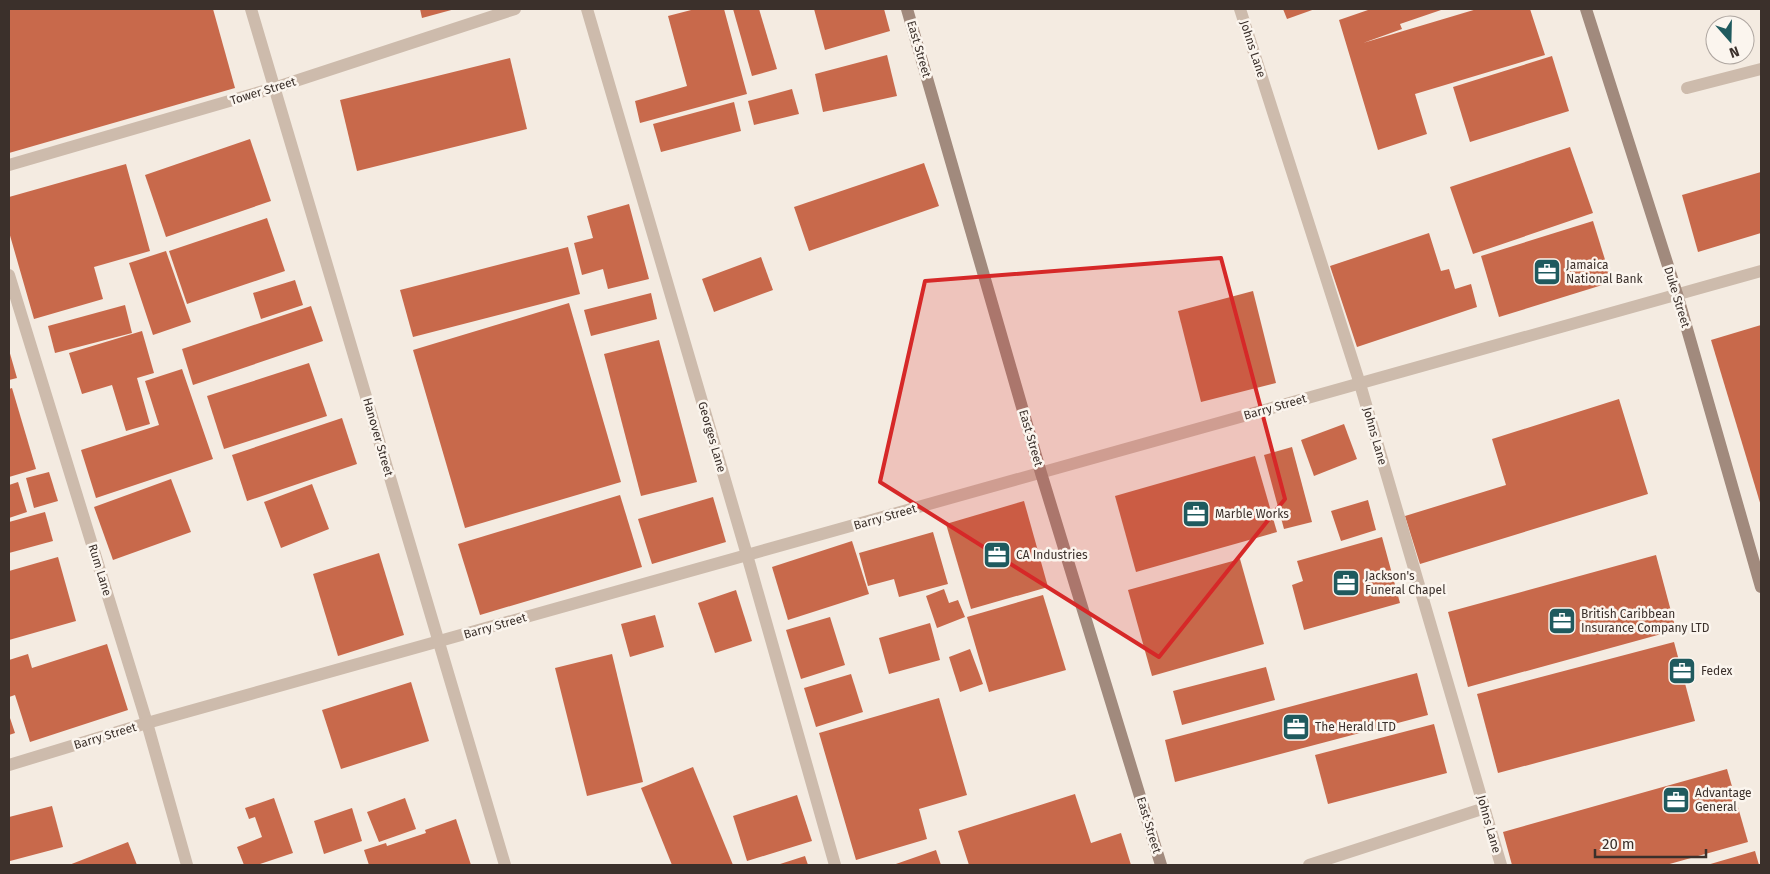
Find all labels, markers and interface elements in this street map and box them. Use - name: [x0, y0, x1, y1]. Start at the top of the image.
- north arrow: [1705, 15, 1755, 65]
- street label: East Street: [904, 19, 934, 80]
- street label: Johns Lane: [1237, 19, 1269, 79]
- text: N: [1727, 42, 1742, 61]
- street label: Tower Street: [228, 74, 298, 108]
- office icon: Jamaica National Bank: [1532, 257, 1562, 287]
- place label: Jamaica National Bank: [1566, 258, 1643, 286]
- street label: Duke Street: [1661, 265, 1693, 330]
- street label: Barry Street: [1242, 391, 1309, 423]
- street label: Hanover Street: [360, 396, 396, 479]
- street label: Georges Lane: [695, 400, 729, 474]
- street label: Johns Lane: [1360, 405, 1390, 467]
- street label: East Street: [1016, 408, 1046, 469]
- office icon: Marble Works: [1181, 499, 1211, 529]
- street label: Barry Street: [852, 501, 919, 533]
- place label: Marble Works: [1215, 507, 1289, 521]
- office icon: CA Industries: [982, 540, 1012, 570]
- street label: Rum Lane: [85, 542, 115, 598]
- place label: CA Industries: [1016, 548, 1088, 562]
- office icon: Jackson's Funeral Chapel: [1331, 568, 1361, 598]
- place label: Jackson's Funeral Chapel: [1365, 569, 1446, 597]
- office icon: British Caribbean Insurance Company LTD: [1547, 606, 1577, 636]
- place label: British Caribbean Insurance Company LTD: [1581, 607, 1710, 635]
- street label: Barry Street: [462, 610, 529, 642]
- office icon: Fedex: [1667, 656, 1697, 686]
- place label: Fedex: [1701, 664, 1733, 678]
- office icon: The Herald LTD: [1281, 712, 1311, 742]
- street label: Barry Street: [72, 720, 139, 752]
- place label: The Herald LTD: [1315, 720, 1396, 734]
- office icon: Advantage General: [1661, 785, 1691, 815]
- place label: Advantage General: [1695, 786, 1752, 814]
- street label: Johns Lane: [1474, 793, 1504, 855]
- street label: East Street: [1134, 795, 1164, 856]
- scale bar: [1595, 826, 1706, 858]
- text: 20 m: [1602, 835, 1635, 853]

